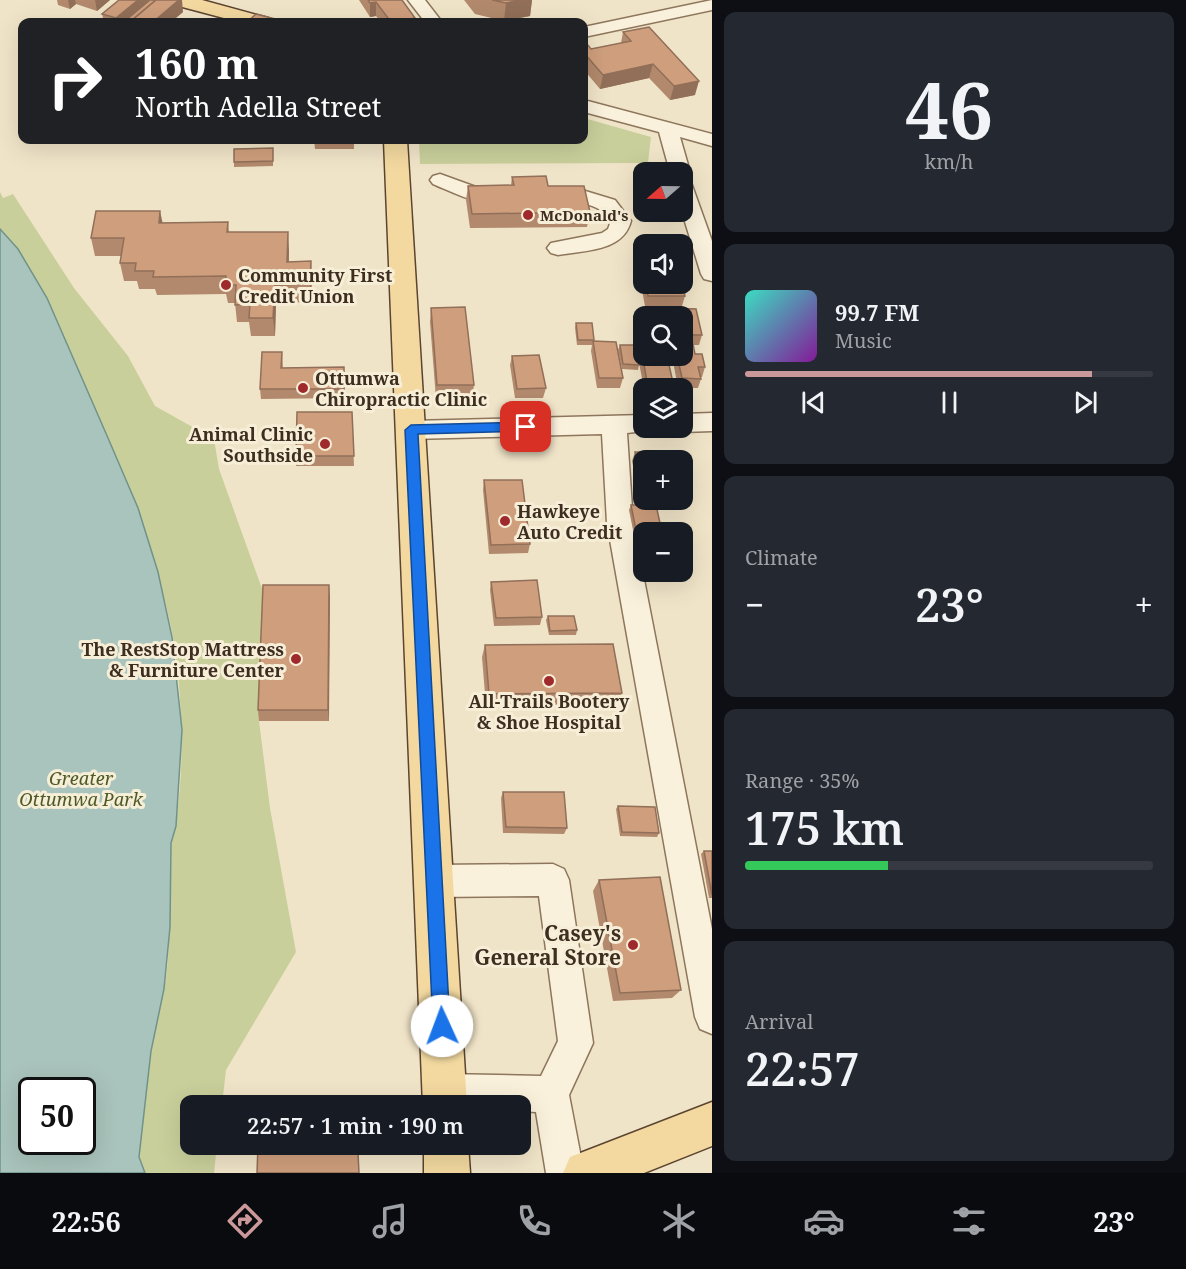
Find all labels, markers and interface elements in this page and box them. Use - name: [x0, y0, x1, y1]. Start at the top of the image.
- text: 160 m: [135, 34, 259, 91]
- icon: right: [36, 42, 114, 120]
- text: 46: [905, 56, 993, 162]
- text: North Adella Street: [135, 88, 381, 125]
- text: km/h: [924, 148, 974, 175]
- north arrow: [633, 162, 693, 222]
- map controls: [633, 162, 693, 582]
- place label: McDonald's: [540, 205, 629, 225]
- marker: McDonald's: [521, 208, 535, 222]
- button: sound: [633, 234, 693, 294]
- place label: Community First Credit Union: [238, 263, 392, 308]
- marker: Community First Credit Union: [219, 278, 233, 292]
- text: 99.7 FM: [835, 297, 919, 327]
- button: search: [633, 306, 693, 366]
- text: Music: [835, 327, 892, 354]
- place label: Ottumwa Chiropractic Clinic: [315, 366, 487, 411]
- button: layers: [633, 378, 693, 438]
- marker: Ottumwa Chiropractic Clinic: [296, 381, 310, 395]
- icon: previous: [797, 386, 830, 419]
- icon: pause: [933, 386, 966, 419]
- icon: next: [1069, 386, 1102, 419]
- pin: [500, 401, 551, 452]
- icon: arrive: [509, 410, 542, 443]
- place label: Animal Clinic Southside: [189, 422, 313, 467]
- marker: Animal Clinic Southside: [318, 437, 332, 451]
- button: +: [633, 450, 693, 510]
- place label: Hawkeye Auto Credit: [517, 499, 622, 544]
- marker: Hawkeye Auto Credit: [498, 514, 512, 528]
- button: −: [633, 522, 693, 582]
- text: Climate: [745, 544, 818, 571]
- text: 23°: [915, 574, 984, 635]
- text: −: [745, 582, 764, 627]
- text: +: [1135, 582, 1153, 627]
- place label: The RestStop Mattress & Furniture Center: [82, 637, 285, 682]
- marker: The RestStop Mattress & Furniture Center: [289, 652, 303, 666]
- marker: All-Trails Bootery & Shoe Hospital: [542, 674, 556, 688]
- place label: All-Trails Bootery & Shoe Hospital: [468, 689, 630, 734]
- park label: Greater Ottumwa Park: [19, 766, 144, 811]
- text: Range · 35%: [745, 767, 859, 794]
- text: 175 km: [745, 797, 904, 858]
- place label: Casey's General Store: [474, 919, 621, 971]
- marker: Casey's General Store: [626, 938, 640, 952]
- position arrow: [410, 994, 474, 1058]
- text: Arrival: [745, 1008, 813, 1035]
- text: 22:57: [745, 1038, 860, 1099]
- speed limit sign: 50: [18, 1077, 96, 1155]
- text: 22:57 · 1 min · 190 m: [247, 1110, 464, 1140]
- icon: directions: [224, 1200, 266, 1242]
- icon: music: [369, 1200, 411, 1242]
- icon: phone: [513, 1200, 555, 1242]
- icon: climate: [658, 1200, 700, 1242]
- icon: car: [803, 1200, 845, 1242]
- icon: filters: [948, 1200, 990, 1242]
- text: 22:56: [51, 1203, 121, 1240]
- text: 23°: [1093, 1203, 1134, 1240]

